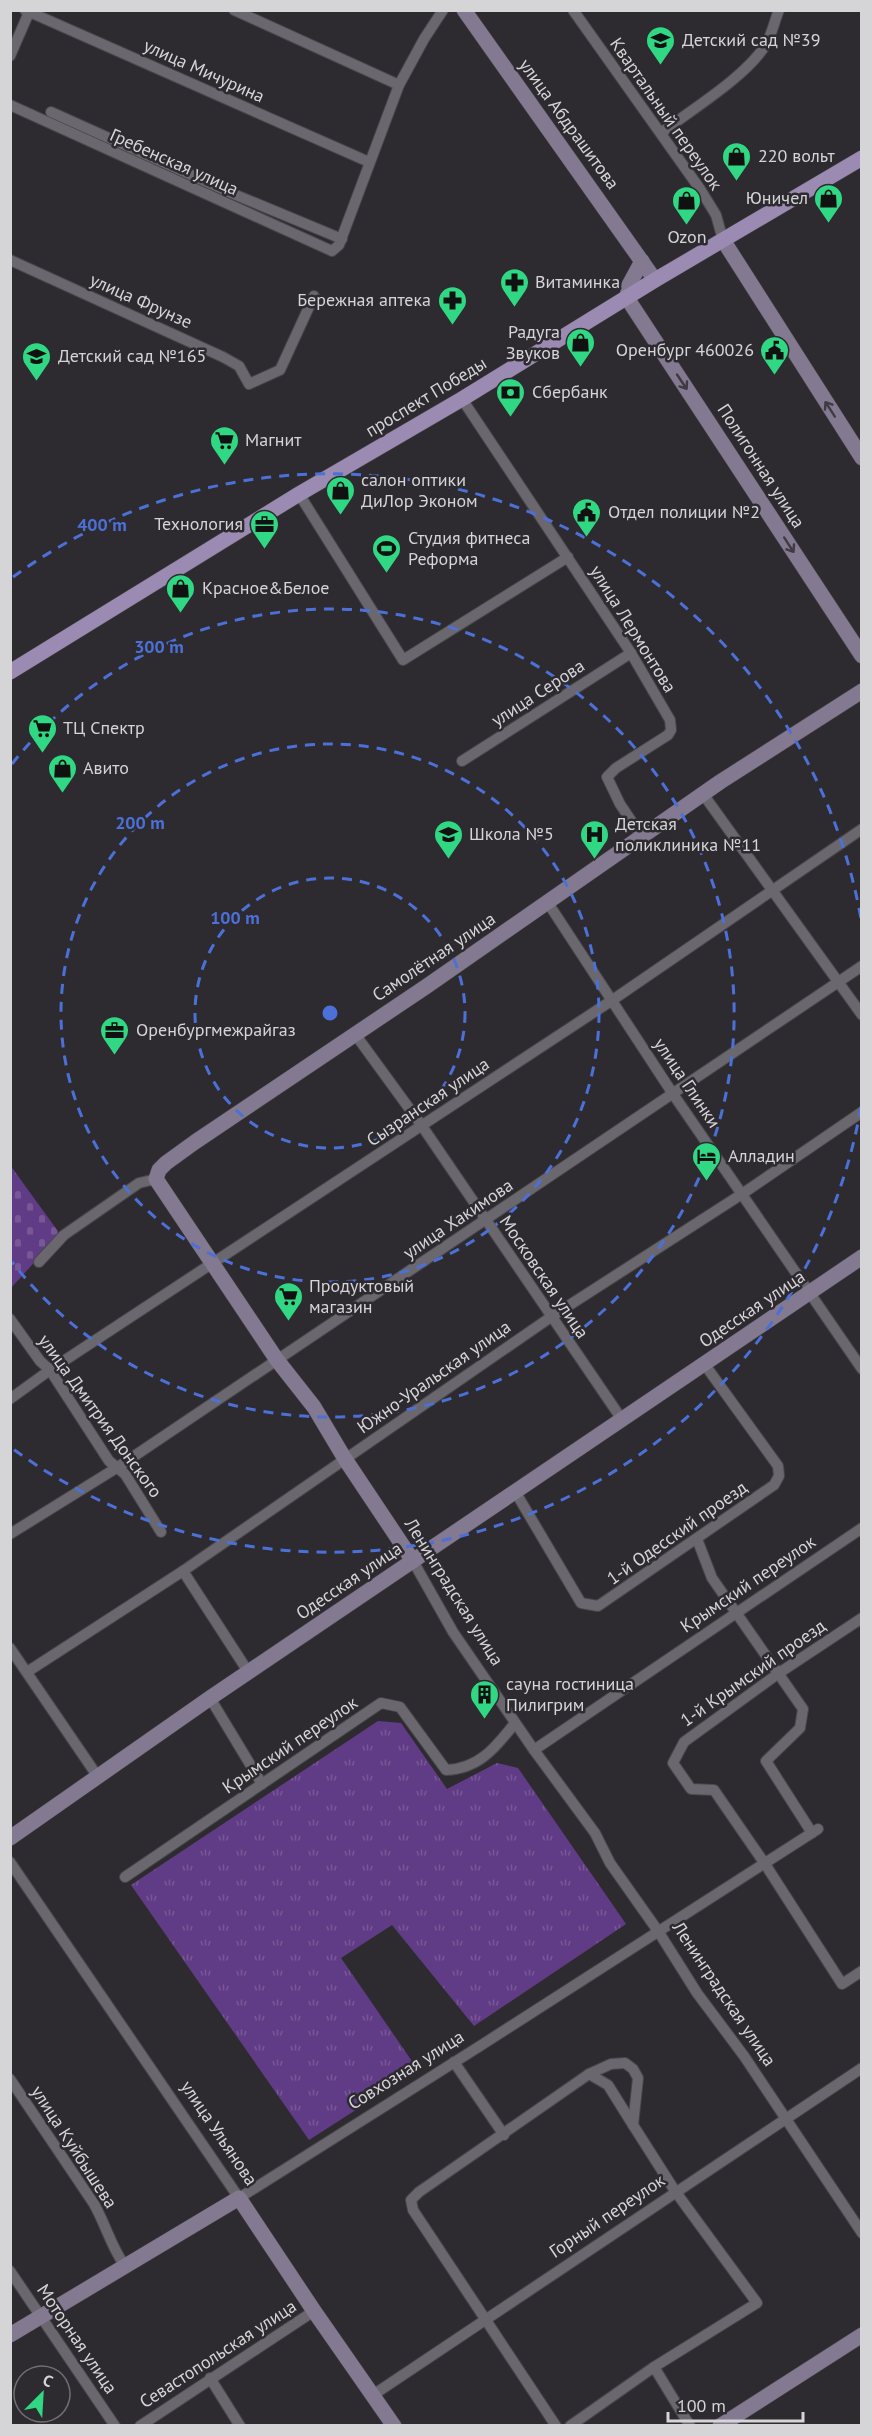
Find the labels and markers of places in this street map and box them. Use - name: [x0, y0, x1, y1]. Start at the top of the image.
- school or university icon: Детский сад №39: [645, 24, 677, 66]
- place label: Детский сад №39: [682, 28, 820, 51]
- shop icon: 220 вольт: [721, 140, 753, 182]
- place label: 220 вольт: [758, 144, 836, 167]
- shop icon: Юничел: [813, 182, 845, 224]
- shop icon: Ozon: [671, 184, 703, 226]
- place label: Юничел: [746, 186, 808, 209]
- place label: Ozon: [667, 225, 707, 248]
- pharmacy icon: Витаминка: [498, 266, 530, 308]
- place label: Витаминка: [535, 270, 620, 293]
- pharmacy icon: Бережная аптека: [436, 284, 468, 326]
- place label: Бережная аптека: [297, 288, 431, 311]
- place label: Радуга Звуков: [506, 320, 560, 364]
- shop icon: Радуга Звуков: [565, 326, 597, 368]
- public building icon: Оренбург 460026: [759, 334, 791, 376]
- place label: Оренбург 460026: [616, 338, 754, 361]
- school or university icon: Детский сад №165: [21, 340, 53, 382]
- place label: Детский сад №165: [58, 344, 206, 367]
- bank icon: Сбербанк: [495, 376, 527, 418]
- place label: Сбербанк: [532, 380, 608, 403]
- supermarket icon: Магнит: [208, 424, 240, 466]
- place label: Магнит: [245, 428, 302, 451]
- place label: салон оптики ДиЛор Эконом: [361, 468, 478, 512]
- shop icon: салон оптики ДиЛор Эконом: [324, 474, 356, 516]
- public building icon: Отдел полиции №2: [571, 496, 603, 538]
- place label: Отдел полиции №2: [608, 500, 760, 523]
- office icon: Технология: [248, 508, 280, 550]
- place label: Технология: [154, 512, 243, 535]
- place label: Студия фитнеса Реформа: [408, 526, 530, 570]
- sports icon: Студия фитнеса Реформа: [371, 532, 403, 574]
- shop icon: Красное&Белое: [165, 572, 197, 614]
- place label: Красное&Белое: [202, 576, 329, 599]
- supermarket icon: ТЦ Спектр: [26, 712, 58, 754]
- place label: ТЦ Спектр: [63, 716, 145, 739]
- shop icon: Авито: [46, 752, 78, 794]
- place label: Авито: [83, 756, 129, 779]
- place label: Детская поликлиника №11: [615, 812, 761, 856]
- school or university icon: Школа №5: [432, 818, 464, 860]
- hospital icon: Детская поликлиника №11: [578, 818, 610, 860]
- place label: Школа №5: [469, 822, 554, 845]
- centre of rings: [320, 1003, 340, 1023]
- office icon: Оренбургмежрайгаз: [99, 1014, 131, 1056]
- place label: Оренбургмежрайгаз: [136, 1018, 296, 1041]
- hotel icon: Алладин: [691, 1140, 723, 1182]
- place label: Алладин: [728, 1144, 795, 1167]
- place label: Продуктовый магазин: [309, 1274, 414, 1318]
- supermarket icon: Продуктовый магазин: [272, 1280, 304, 1322]
- place label: сауна гостиница Пилигрим: [506, 1672, 634, 1716]
- building icon: сауна гостиница Пилигрим: [469, 1678, 501, 1720]

